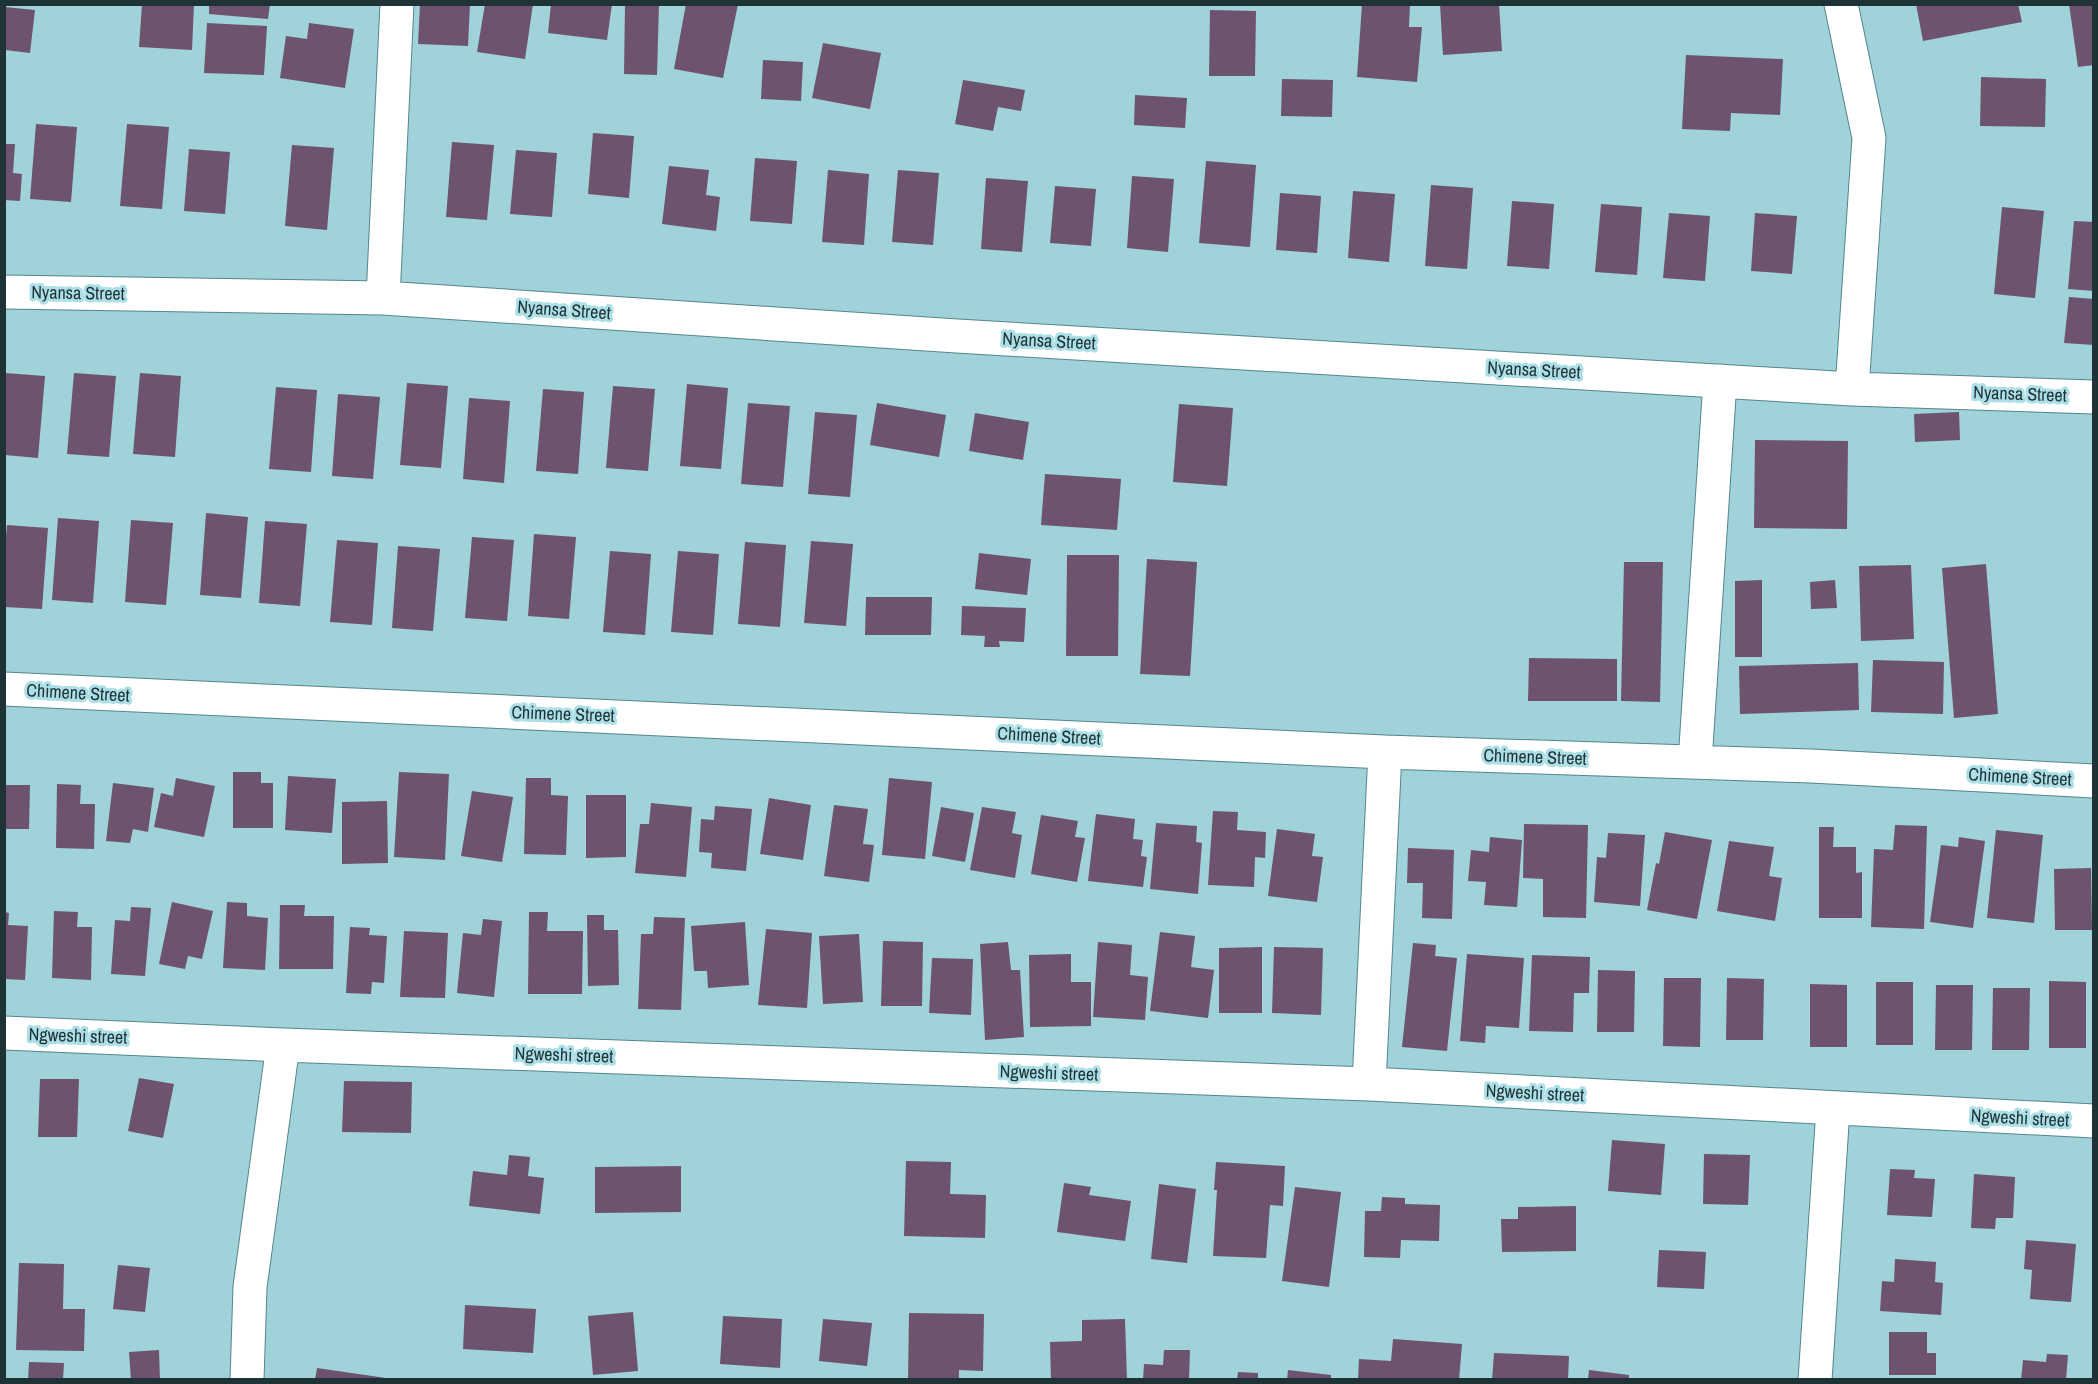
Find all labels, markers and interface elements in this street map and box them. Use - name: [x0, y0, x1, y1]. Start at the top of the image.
- street label: Nyansa Street: [31, 279, 125, 306]
- street label: Nyansa Street: [517, 294, 612, 325]
- street label: Nyansa Street: [1002, 326, 1096, 355]
- street label: Nyansa Street: [1487, 355, 1581, 384]
- street label: Nyansa Street: [1973, 379, 2067, 408]
- street label: Chimene Street: [26, 677, 130, 708]
- street label: Chimene Street: [511, 699, 615, 728]
- street label: Chimene Street: [997, 720, 1101, 751]
- street label: Chimene Street: [1483, 742, 1587, 771]
- street label: Chimene Street: [1968, 761, 2072, 792]
- street label: Ngweshi street: [28, 1021, 128, 1050]
- street label: Ngweshi street: [514, 1040, 614, 1069]
- street label: Ngweshi street: [999, 1058, 1099, 1087]
- street label: Ngweshi street: [1485, 1077, 1585, 1108]
- street label: Ngweshi street: [1970, 1102, 2070, 1133]

